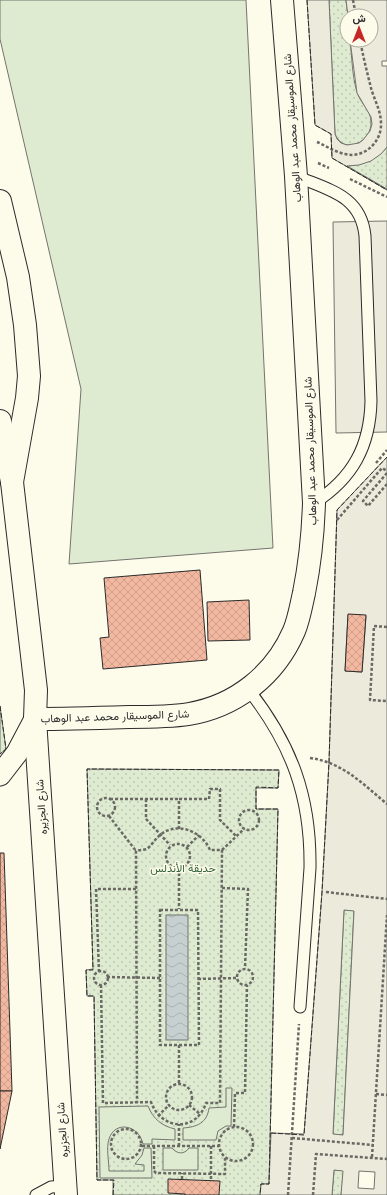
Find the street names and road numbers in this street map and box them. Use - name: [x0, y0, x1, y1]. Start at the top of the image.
- street label: شارع الموسيقار محمد عبد الوهاب: [279, 53, 305, 203]
- street label: شارع الموسيقار محمد عبد الوهاب: [299, 376, 321, 526]
- street label: شارع الموسيقار محمد عبد الوهاب: [40, 705, 190, 727]
- street label: شارع الجزيره: [31, 779, 51, 835]
- street label: شارع الجزيره: [52, 1102, 72, 1158]

